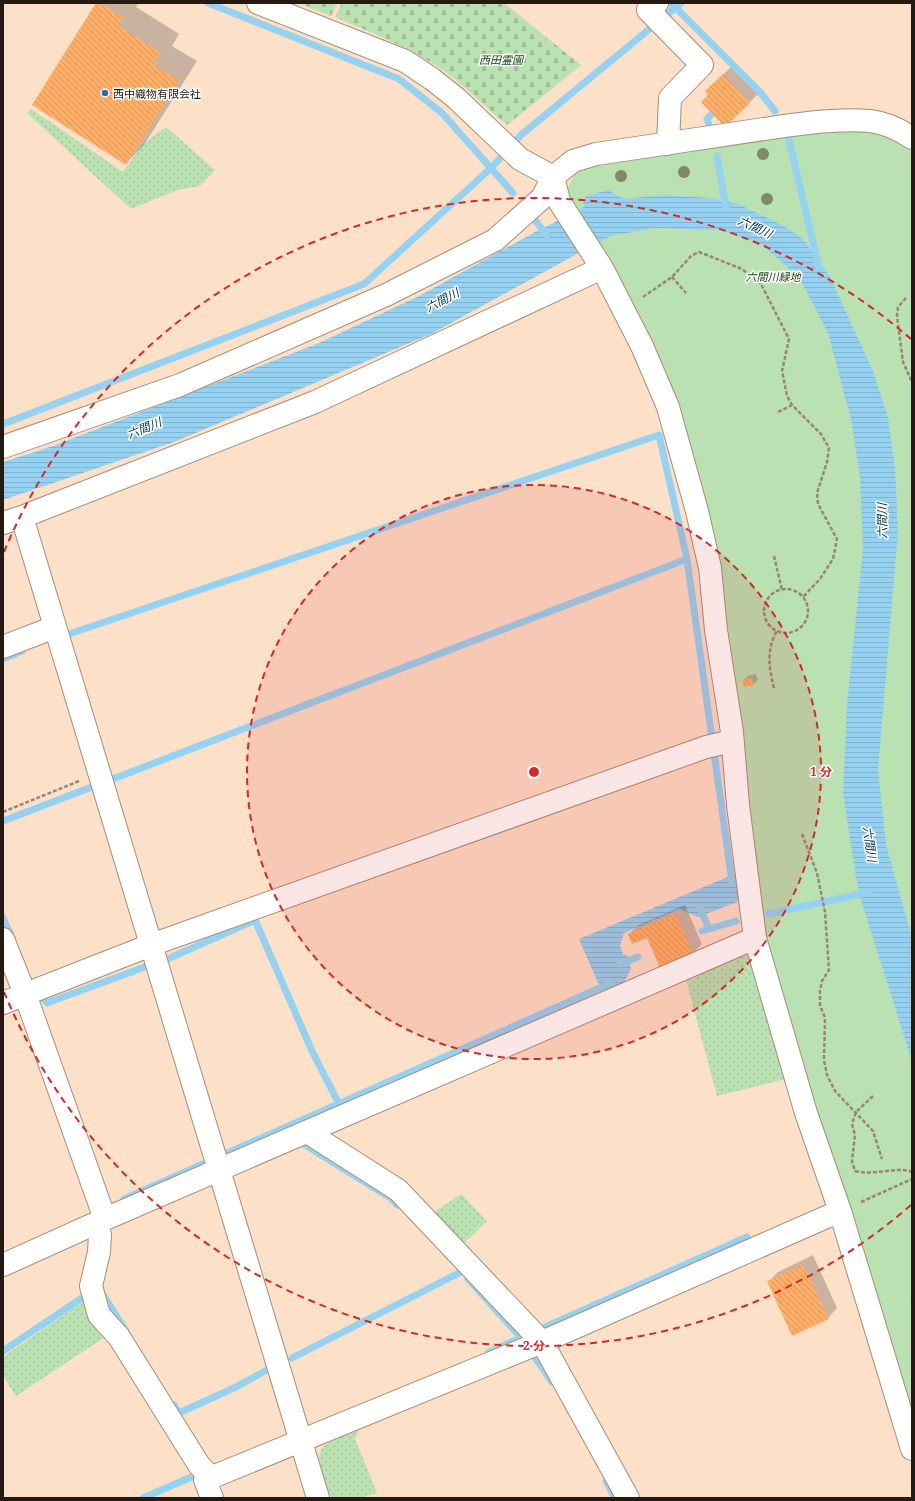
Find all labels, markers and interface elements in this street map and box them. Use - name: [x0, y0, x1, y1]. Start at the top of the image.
- park label: 西田霊園: [479, 52, 525, 67]
- place label: 西中織物有限会社: [113, 86, 201, 101]
- marker: 西中織物有限会社: [100, 88, 110, 98]
- water label: 六間川: [735, 212, 777, 243]
- park label: 六間川緑地: [746, 269, 801, 284]
- water label: 六間川: [422, 283, 464, 316]
- water label: 六間川: [124, 413, 166, 443]
- water label: 六間川: [873, 501, 891, 539]
- text: 1 分: [810, 763, 832, 780]
- centre of rings: [527, 765, 541, 779]
- water label: 六間川: [859, 825, 881, 865]
- text: 2 分: [523, 1337, 545, 1354]

